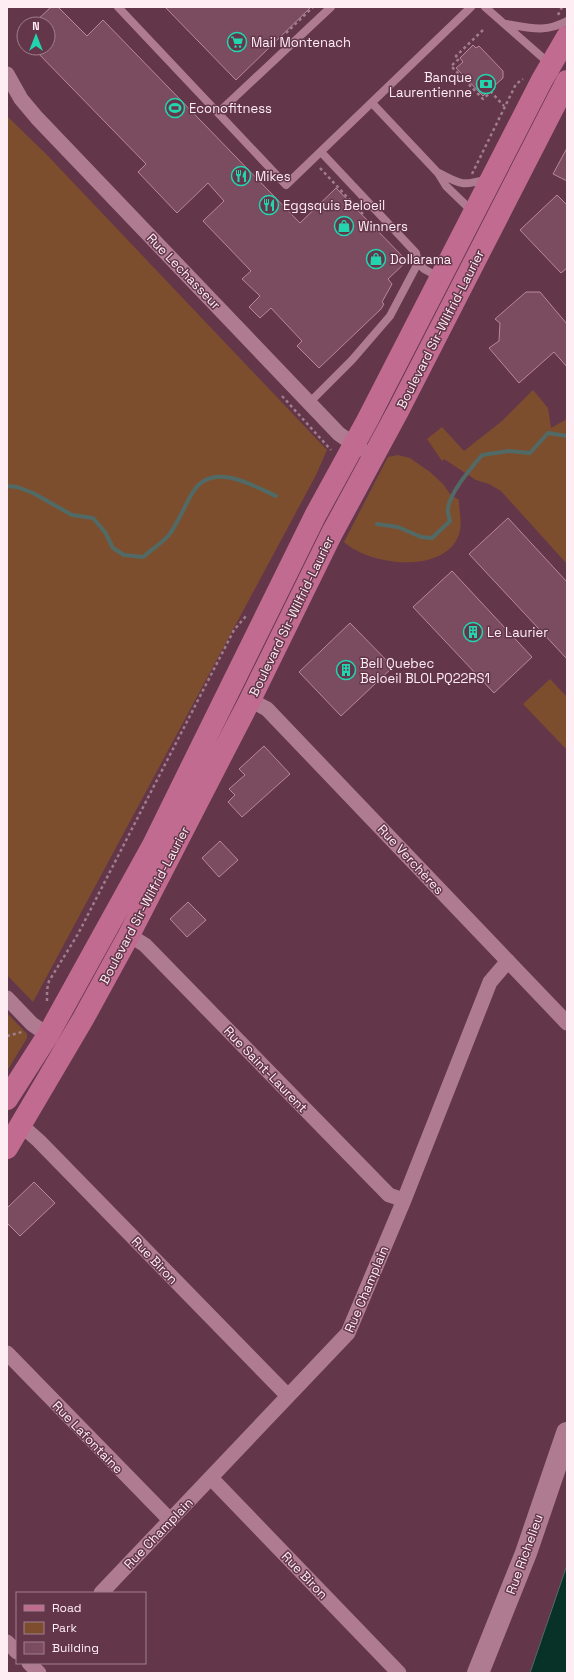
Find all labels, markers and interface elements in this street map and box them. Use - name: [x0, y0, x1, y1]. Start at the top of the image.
- north arrow: [16, 16, 56, 56]
- text: N: [32, 19, 40, 33]
- supermarket icon: Mail Montenach: [226, 31, 248, 53]
- place label: Mail Montenach: [251, 34, 351, 51]
- place label: Banque Laurentienne: [389, 69, 472, 101]
- bank icon: Banque Laurentienne: [475, 73, 497, 95]
- sports icon: Econofitness: [164, 97, 186, 119]
- place label: Econofitness: [189, 100, 272, 117]
- restaurant icon: Mikes: [230, 165, 252, 187]
- place label: Mikes: [255, 168, 291, 185]
- restaurant icon: Eggsquis Beloeil: [258, 194, 280, 216]
- place label: Eggsquis Beloeil: [283, 197, 385, 214]
- shop icon: Winners: [333, 215, 355, 237]
- place label: Winners: [358, 218, 408, 235]
- street label: Rue Lechasseur: [143, 230, 224, 313]
- street label: Boulevard Sir-Wilfrid-Laurier: [393, 247, 488, 412]
- shop icon: Dollarama: [365, 248, 387, 270]
- place label: Dollarama: [390, 251, 452, 268]
- street label: Boulevard Sir-Wilfrid-Laurier: [245, 533, 338, 699]
- building icon: Le Laurier: [462, 621, 484, 643]
- place label: Le Laurier: [487, 624, 548, 641]
- place label: Bell Quebec Beloeil BLOLPQ22RS1: [360, 655, 490, 687]
- building icon: Bell Quebec Beloeil BLOLPQ22RS1: [335, 659, 357, 681]
- street label: Rue Verchères: [374, 821, 448, 898]
- street label: Boulevard Sir-Wilfrid-Laurier: [96, 823, 193, 987]
- street label: Rue Saint-Laurent: [220, 1023, 311, 1116]
- street label: Rue Biron: [128, 1233, 181, 1288]
- street label: Rue Champlain: [341, 1243, 392, 1335]
- street label: Rue Lafontaine: [49, 1397, 127, 1477]
- street label: Rue Champlain: [120, 1494, 197, 1572]
- street label: Rue Richelieu: [502, 1512, 547, 1597]
- street label: Rue Biron: [278, 1548, 331, 1603]
- legend: [16, 1592, 146, 1664]
- text: Road: [52, 1600, 81, 1616]
- text: Park: [52, 1620, 77, 1636]
- text: Building: [52, 1640, 99, 1656]

